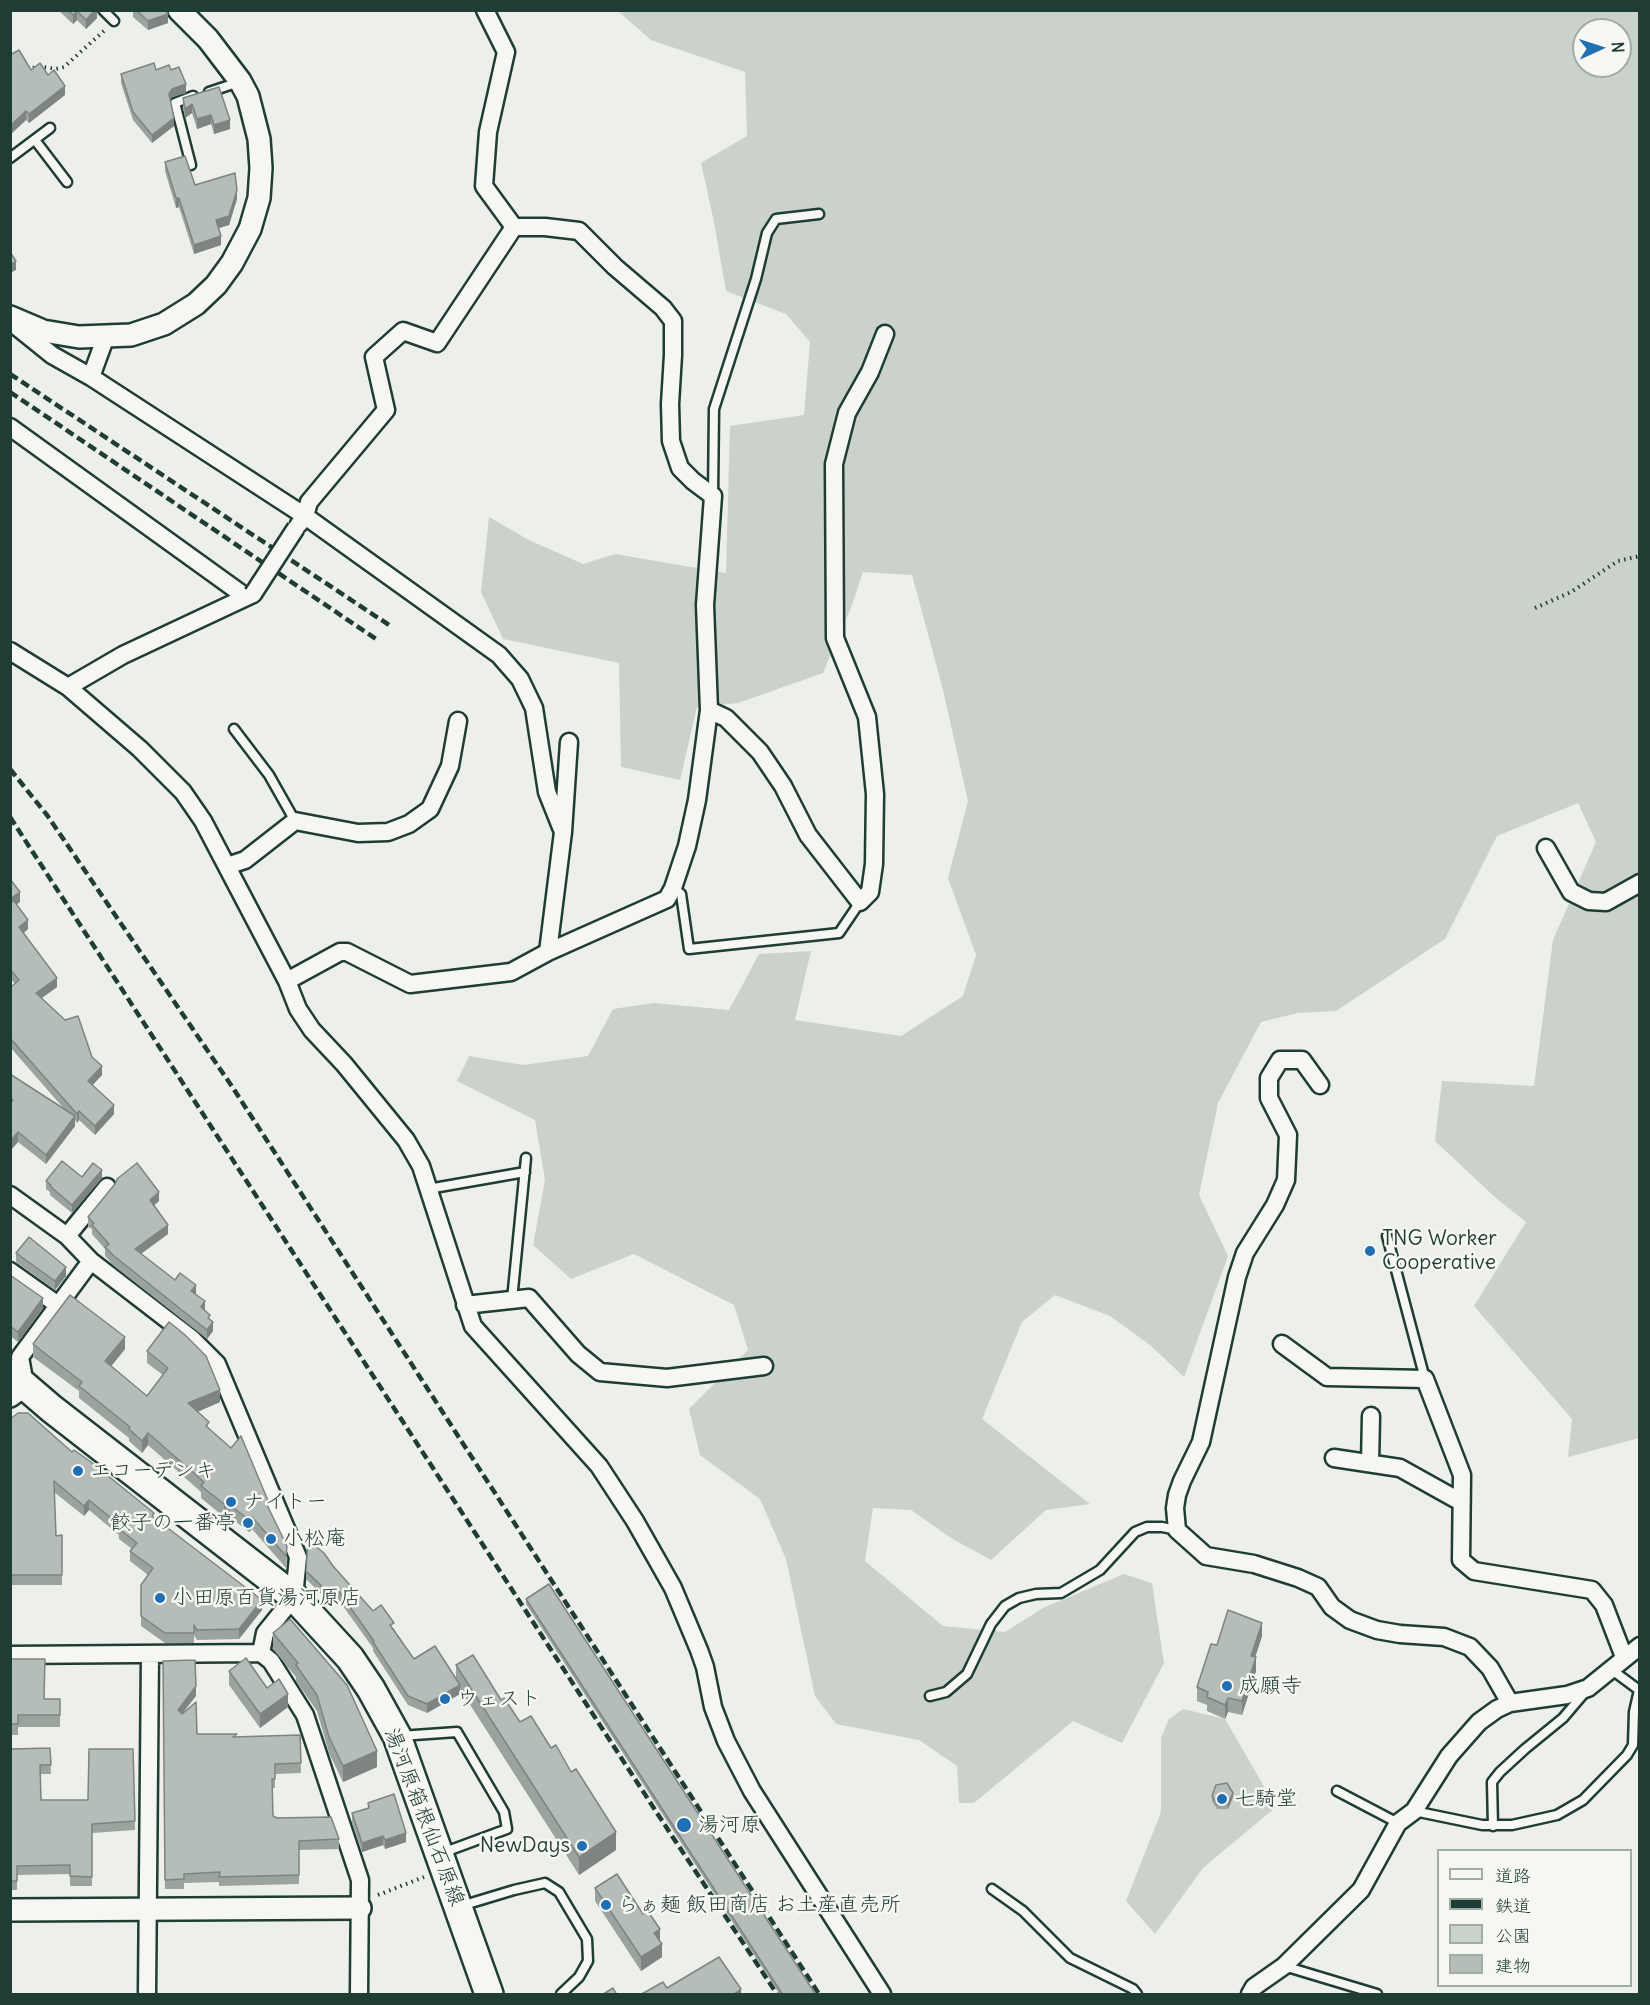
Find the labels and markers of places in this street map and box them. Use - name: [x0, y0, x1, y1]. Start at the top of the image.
- place label: TNG Worker Cooperative: [1382, 1226, 1497, 1276]
- marker: TNG Worker Cooperative: [1363, 1244, 1377, 1258]
- place label: エコーデンキ: [90, 1458, 216, 1484]
- marker: エコーデンキ: [71, 1464, 85, 1478]
- place label: ナイトー: [243, 1489, 327, 1515]
- marker: ナイトー: [224, 1495, 238, 1509]
- place label: 餃子の一番亭: [110, 1510, 236, 1536]
- marker: 餃子の一番亭: [241, 1516, 255, 1530]
- place label: 小松庵: [283, 1526, 346, 1552]
- marker: 小松庵: [264, 1532, 278, 1546]
- place label: 小田原百貨湯河原店: [172, 1585, 361, 1611]
- marker: 小田原百貨湯河原店: [153, 1591, 167, 1605]
- place label: 成願寺: [1239, 1673, 1302, 1699]
- marker: 成願寺: [1220, 1679, 1234, 1693]
- place label: ウェスト: [457, 1686, 541, 1712]
- marker: ウェスト: [438, 1692, 452, 1706]
- place label: 七騎堂: [1234, 1786, 1297, 1812]
- marker: 七騎堂: [1215, 1792, 1229, 1806]
- place label: 湯河原: [698, 1812, 761, 1838]
- marker: 湯河原: [675, 1816, 693, 1834]
- place label: NewDays: [480, 1833, 570, 1859]
- marker: NewDays: [575, 1839, 589, 1853]
- place label: らぁ麺 飯田商店 お土産直売所: [618, 1892, 901, 1918]
- marker: らぁ麺 飯田商店 お土産直売所: [599, 1898, 613, 1912]

